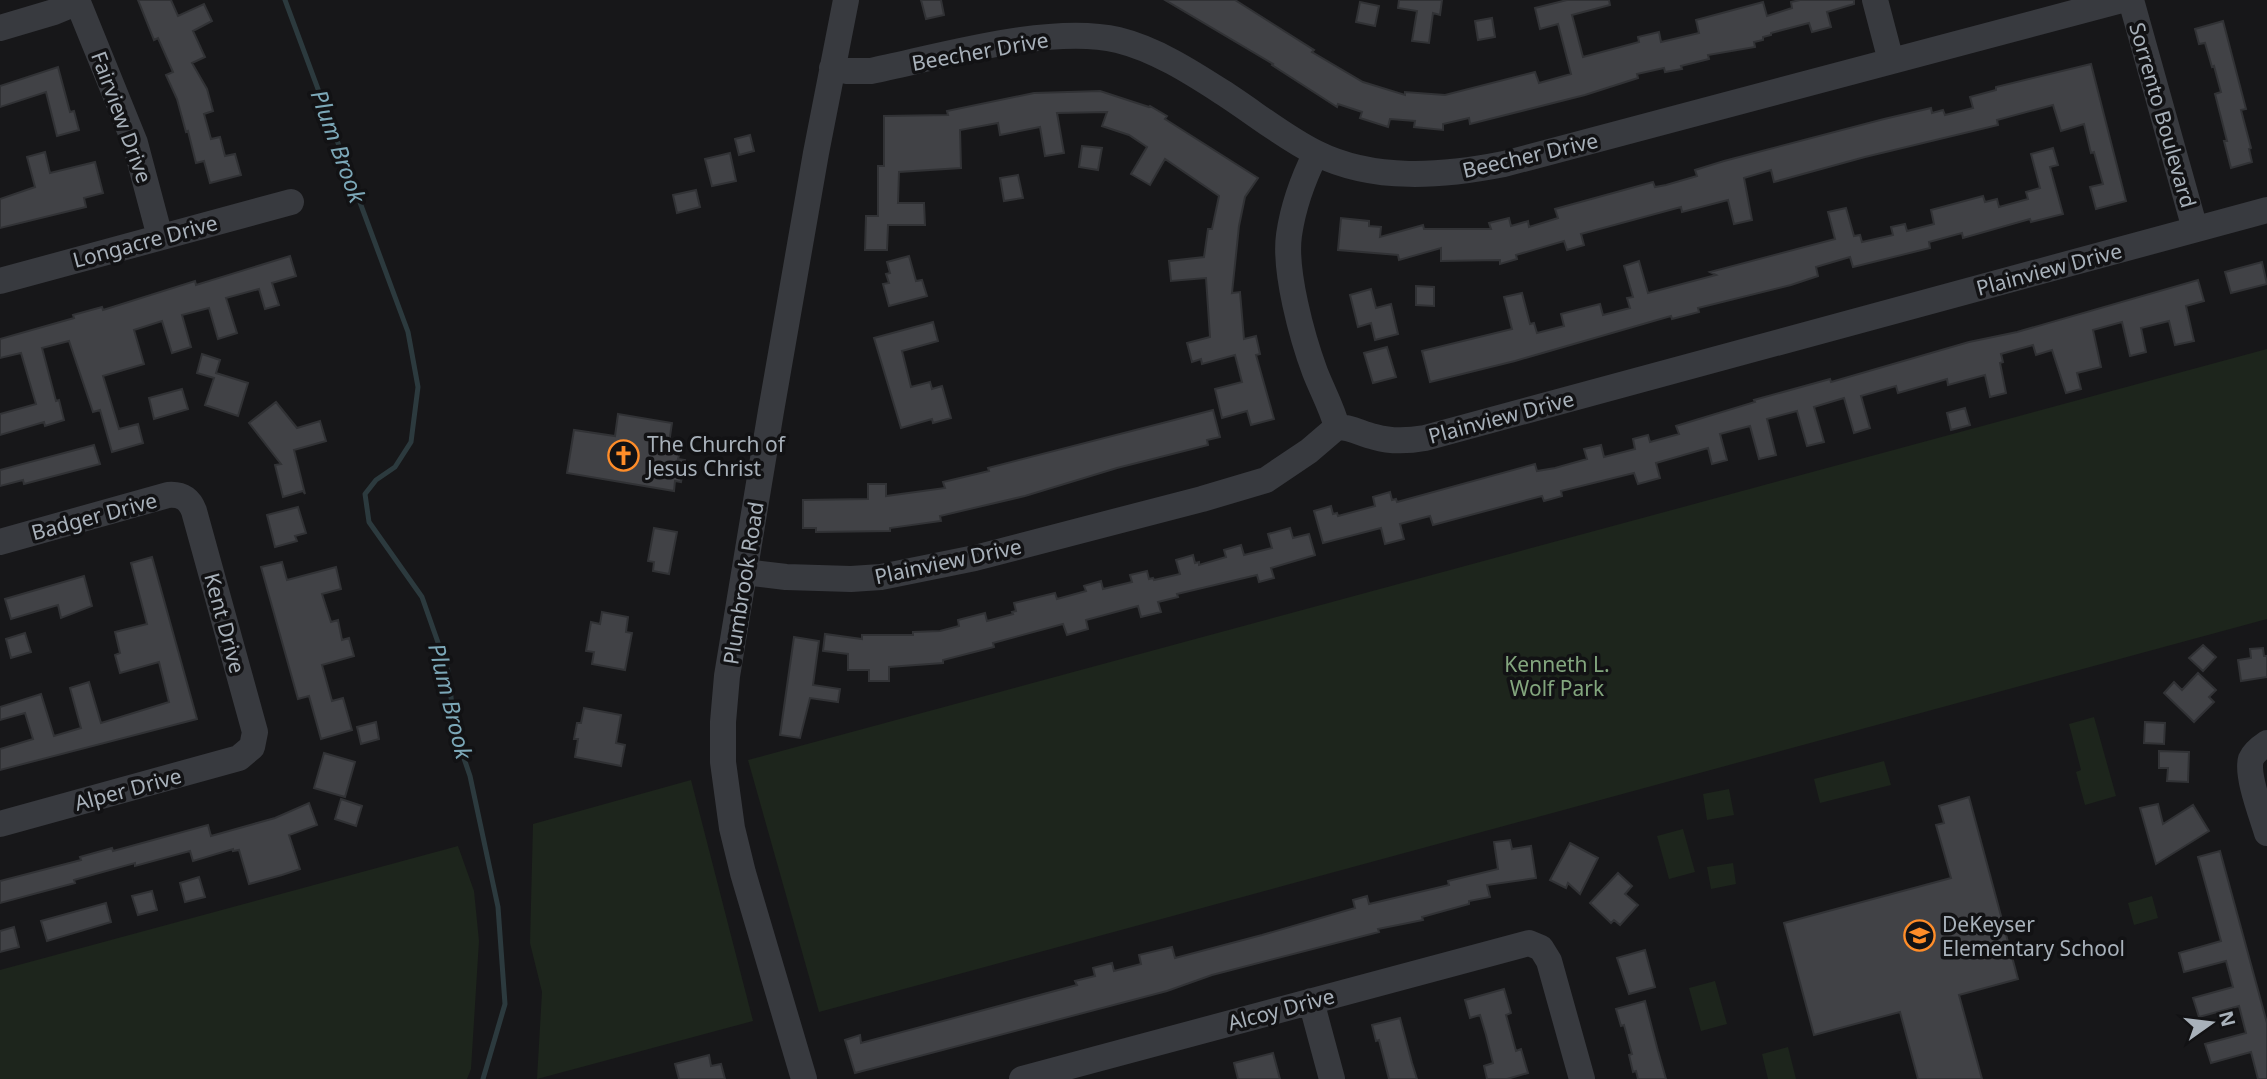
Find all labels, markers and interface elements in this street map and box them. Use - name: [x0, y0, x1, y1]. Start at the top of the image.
- street label: Sorrento Boulevard: [2123, 19, 2203, 211]
- street label: Beecher Drive: [909, 25, 1051, 77]
- street label: Fairview Drive: [85, 47, 159, 187]
- water label: Plum Brook: [304, 85, 375, 209]
- street label: Beecher Drive: [1459, 126, 1601, 184]
- street label: Longacre Drive: [69, 208, 221, 274]
- street label: Plainview Drive: [1973, 236, 2125, 302]
- street label: Plainview Drive: [1425, 384, 1577, 450]
- place label: The Church of Jesus Christ: [645, 430, 787, 482]
- church icon: The Church of Jesus Christ: [607, 439, 641, 473]
- street label: Badger Drive: [28, 486, 160, 546]
- street label: Plumbrook Road: [716, 500, 770, 666]
- street label: Plainview Drive: [872, 532, 1024, 590]
- street label: Kent Drive: [198, 570, 252, 676]
- water label: Plum Brook: [421, 640, 481, 764]
- park label: Kenneth L. Wolf Park: [1504, 650, 1610, 702]
- street label: Alper Drive: [71, 761, 185, 817]
- place label: DeKeyser Elementary School: [1942, 910, 2125, 962]
- school or university icon: DeKeyser Elementary School: [1902, 919, 1936, 953]
- street label: Alcoy Drive: [1225, 981, 1337, 1037]
- north arrow: [2176, 988, 2246, 1058]
- text: N: [2213, 1008, 2242, 1030]

